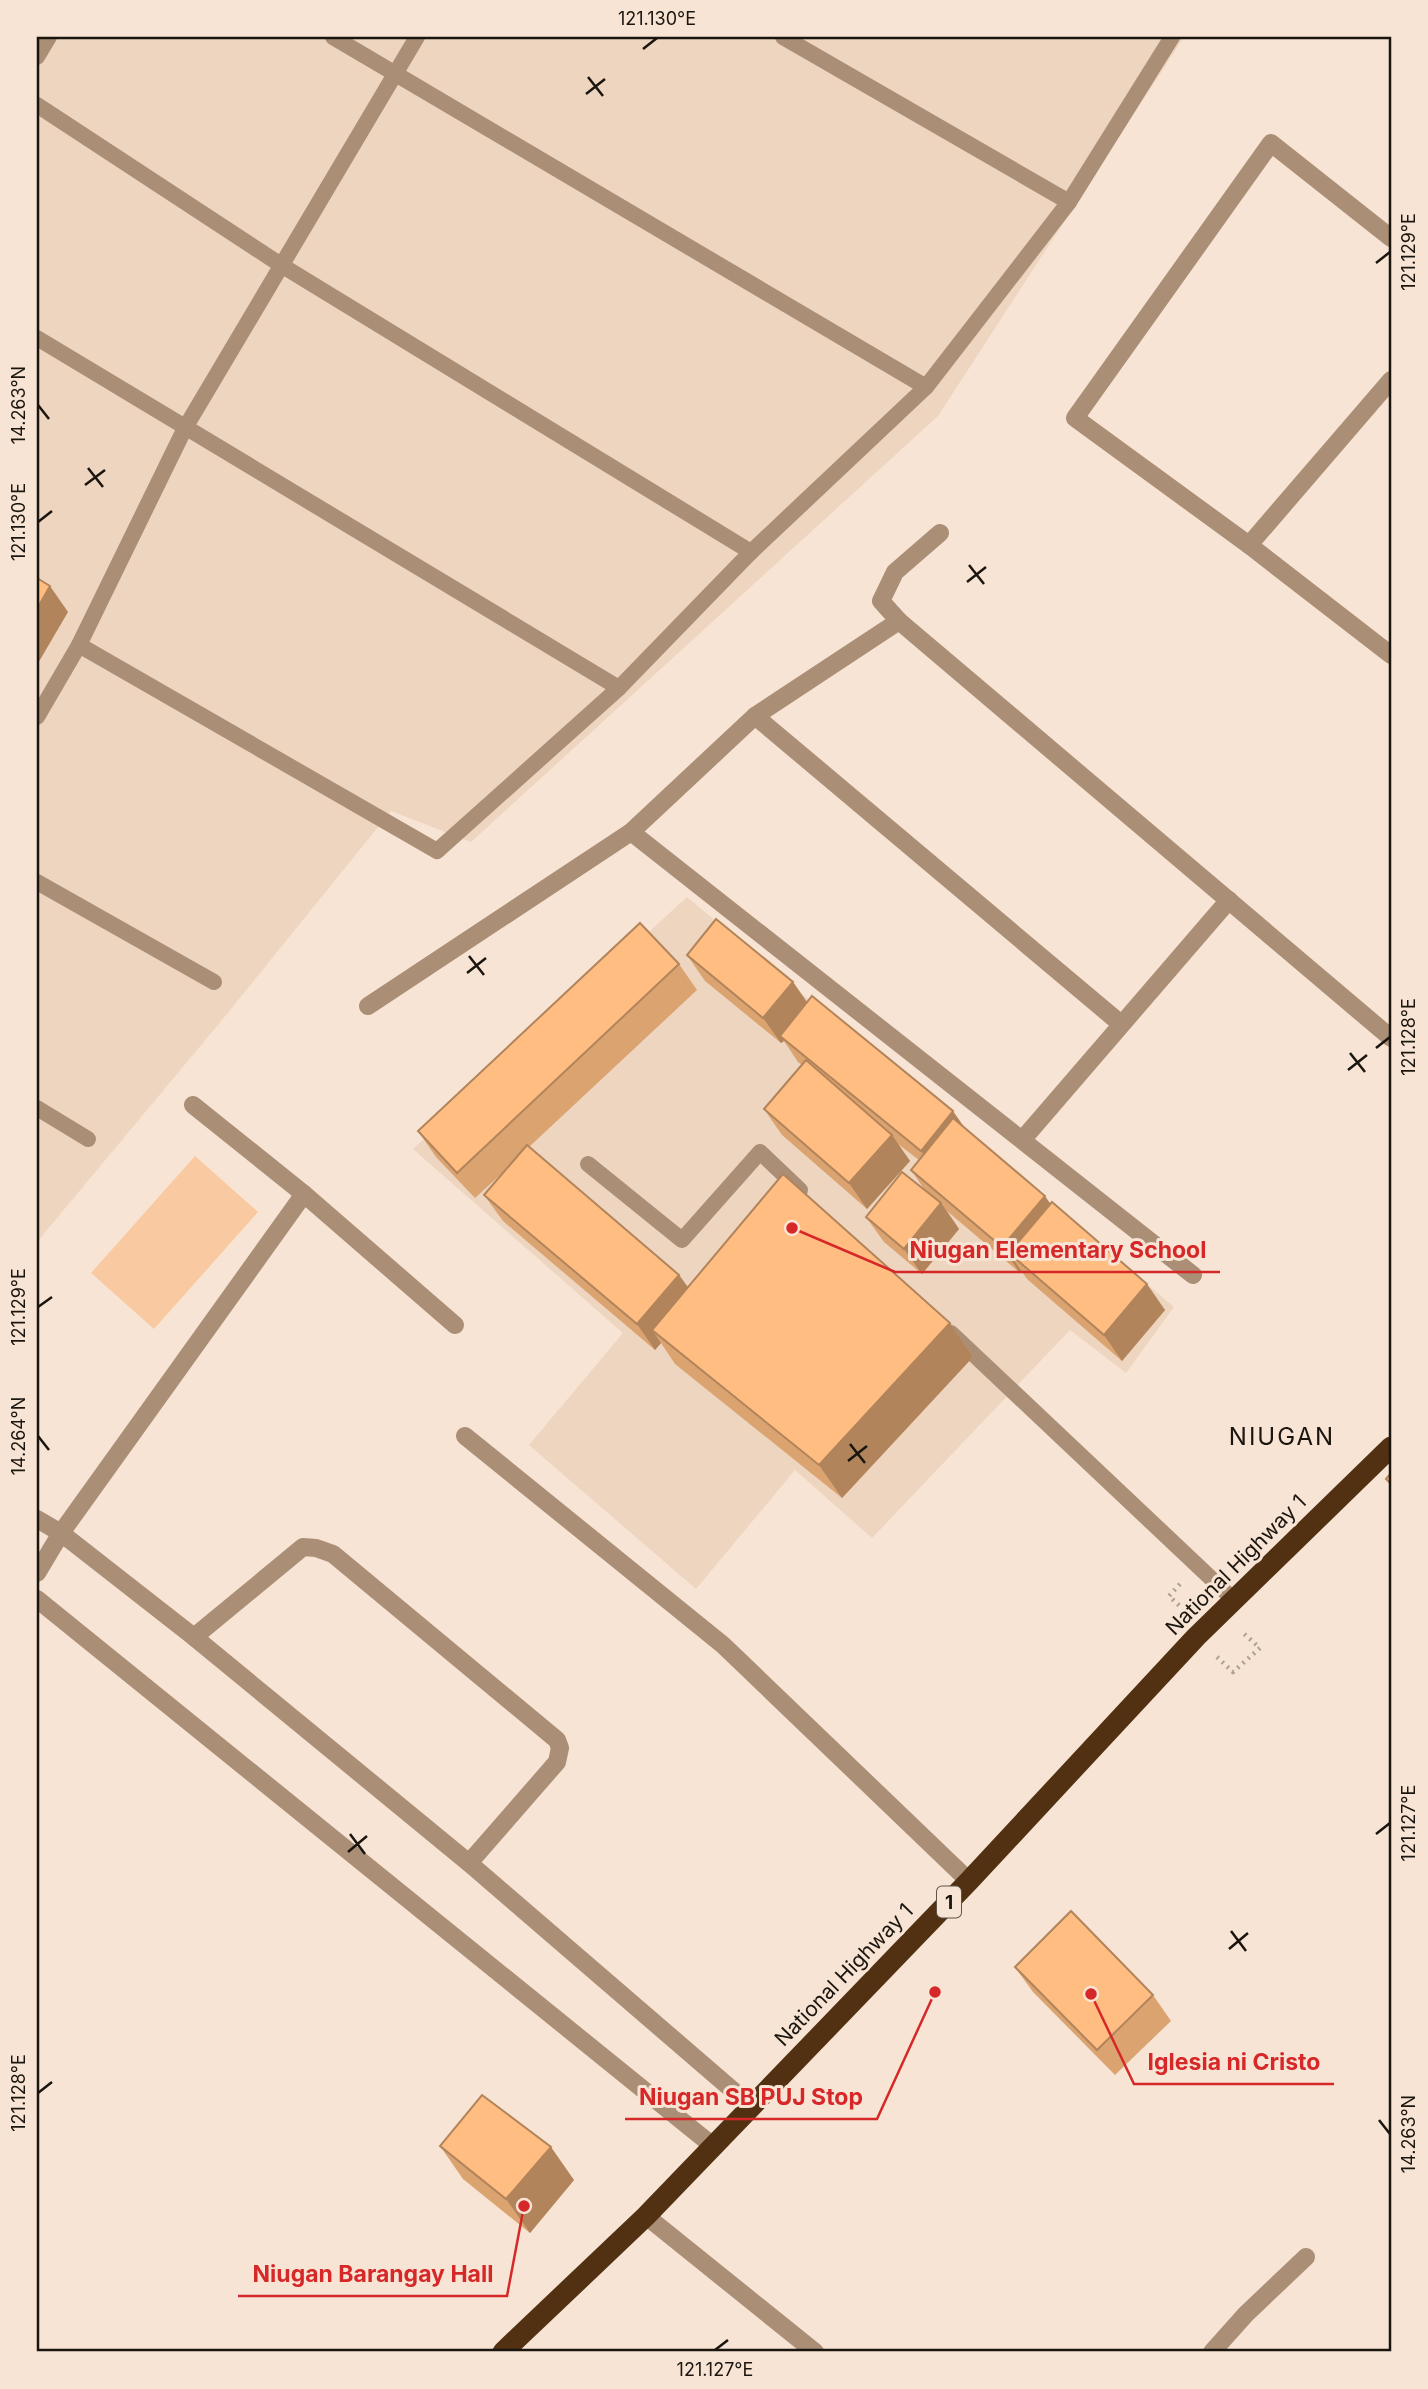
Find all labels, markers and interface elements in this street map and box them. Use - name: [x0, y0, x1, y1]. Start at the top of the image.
- text: 121.130°E: [618, 8, 696, 29]
- text: 121.129°E: [1398, 213, 1419, 291]
- text: 14.263°N: [8, 366, 29, 444]
- text: 121.130°E: [8, 483, 29, 561]
- text: 121.128°E: [1398, 998, 1419, 1076]
- callout: Niugan Elementary School: [895, 1228, 1220, 1272]
- text: Niugan Elementary School: [910, 1236, 1206, 1264]
- text: 121.129°E: [8, 1268, 29, 1346]
- text: 14.264°N: [8, 1397, 29, 1475]
- district label: NIUGAN: [1229, 1422, 1335, 1451]
- street label: National Highway 1: [1160, 1489, 1311, 1640]
- text: 121.127°E: [1398, 1785, 1419, 1861]
- road number: 1: [937, 1886, 961, 1918]
- street label: National Highway 1: [769, 1898, 918, 2051]
- callout: Iglesia ni Cristo: [1134, 2040, 1334, 2084]
- text: Iglesia ni Cristo: [1148, 2048, 1320, 2076]
- text: 121.128°E: [8, 2054, 29, 2132]
- callout: Niugan SB PUJ Stop: [625, 2075, 877, 2119]
- text: Niugan SB PUJ Stop: [639, 2083, 863, 2111]
- text: 14.263°N: [1398, 2095, 1419, 2173]
- callout: Niugan Barangay Hall: [238, 2252, 507, 2296]
- text: Niugan Barangay Hall: [253, 2260, 493, 2288]
- text: 121.127°E: [677, 2359, 753, 2380]

